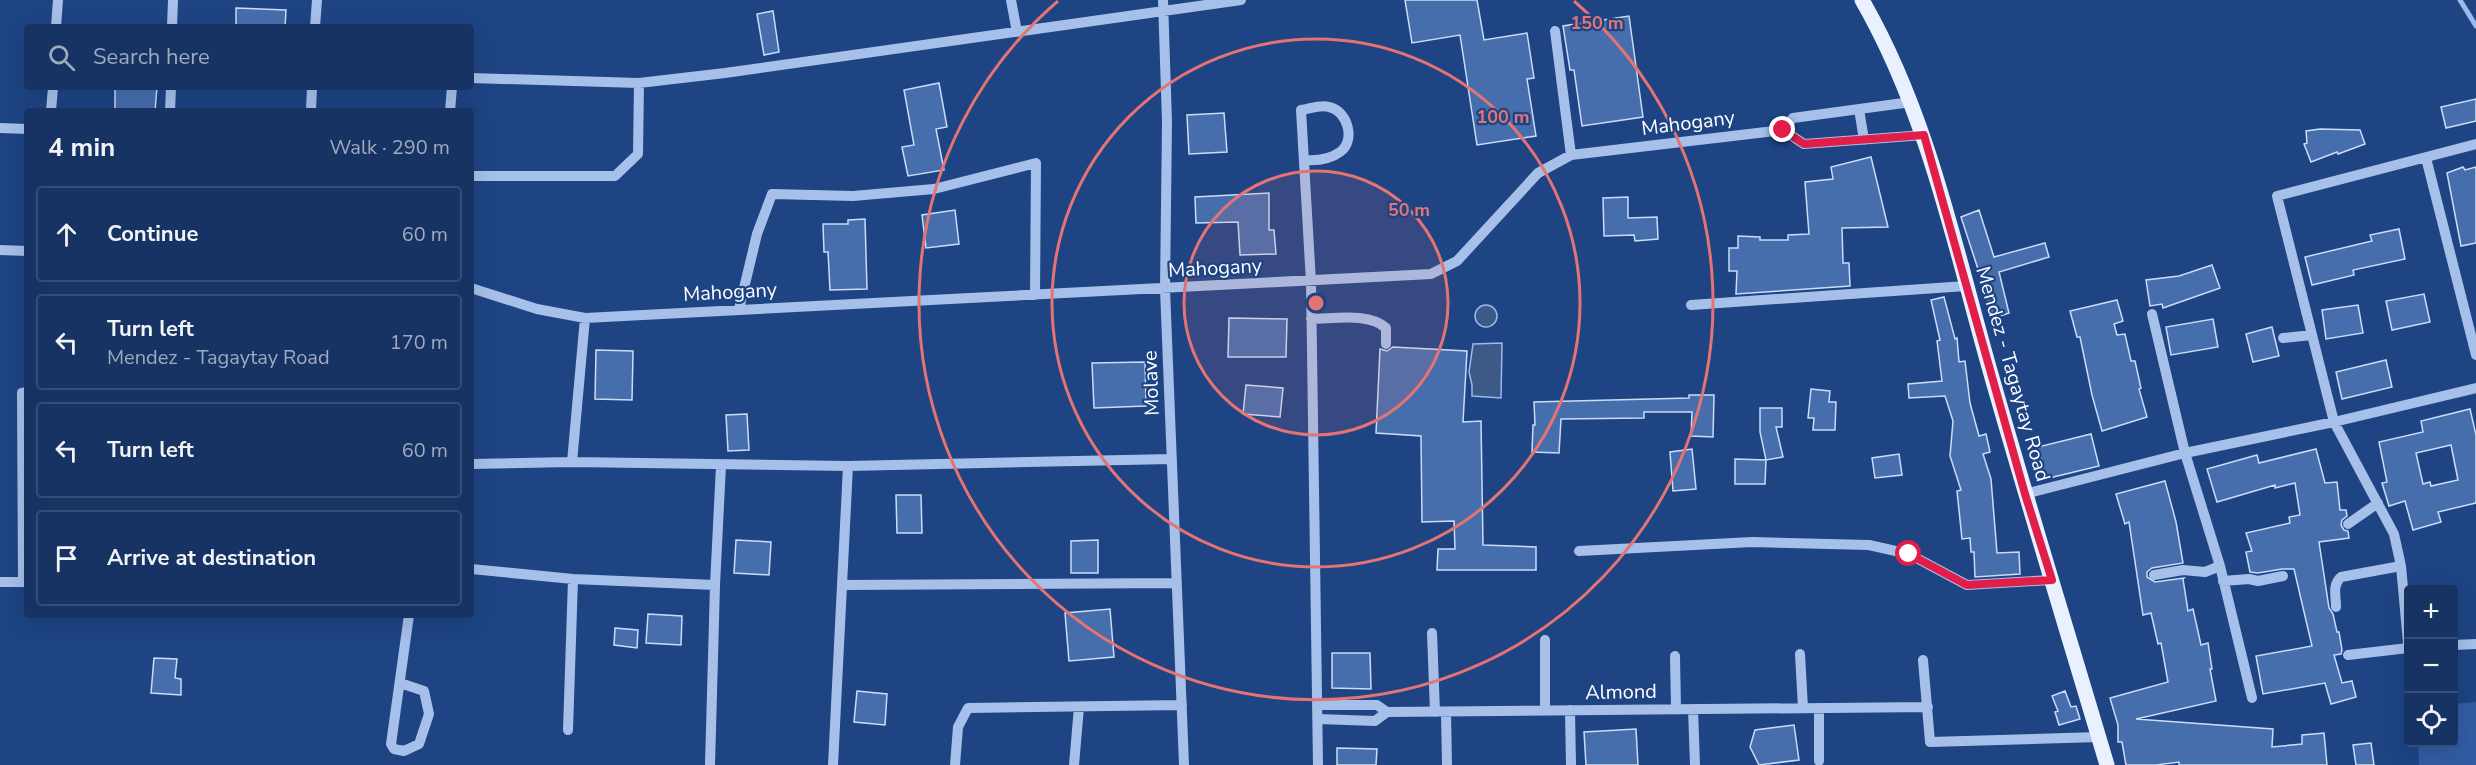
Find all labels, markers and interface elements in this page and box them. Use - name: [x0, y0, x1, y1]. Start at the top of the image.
- text: 150 m: [1570, 11, 1624, 35]
- search box: [24, 24, 474, 90]
- icon: search: [45, 41, 78, 74]
- text: Search here: [93, 42, 210, 72]
- street label: Mahogany: [1640, 104, 1737, 142]
- text: 100 m: [1476, 105, 1530, 129]
- route end: [1769, 116, 1795, 142]
- text: 4 min: [48, 130, 115, 165]
- text: Walk · 290 m: [330, 134, 450, 161]
- text: 50 m: [1388, 198, 1430, 222]
- icon: ahead: [50, 218, 83, 251]
- text: Continue: [107, 219, 198, 249]
- text: 60 m: [402, 221, 448, 248]
- street label: Mahogany: [1167, 252, 1263, 284]
- street label: Mendez - Tagaytay Road: [1969, 263, 2057, 485]
- street label: Mahogany: [682, 276, 778, 308]
- centre of rings: [1306, 293, 1326, 313]
- text: Turn left: [107, 314, 194, 344]
- icon: left: [50, 326, 83, 359]
- text: 170 m: [390, 329, 448, 356]
- text: Mendez - Tagaytay Road: [107, 344, 330, 371]
- street label: Molave: [1136, 350, 1166, 416]
- icon: left: [50, 434, 83, 467]
- text: Turn left: [107, 435, 194, 465]
- text: 60 m: [402, 437, 448, 464]
- route start: [1895, 540, 1921, 566]
- icon: arrive: [50, 542, 83, 575]
- text: Arrive at destination: [107, 543, 316, 573]
- map controls: [2404, 585, 2458, 747]
- button: +: [2404, 585, 2458, 639]
- button: −: [2404, 639, 2458, 693]
- street label: Almond: [1585, 678, 1657, 706]
- button: locate: [2404, 693, 2458, 747]

